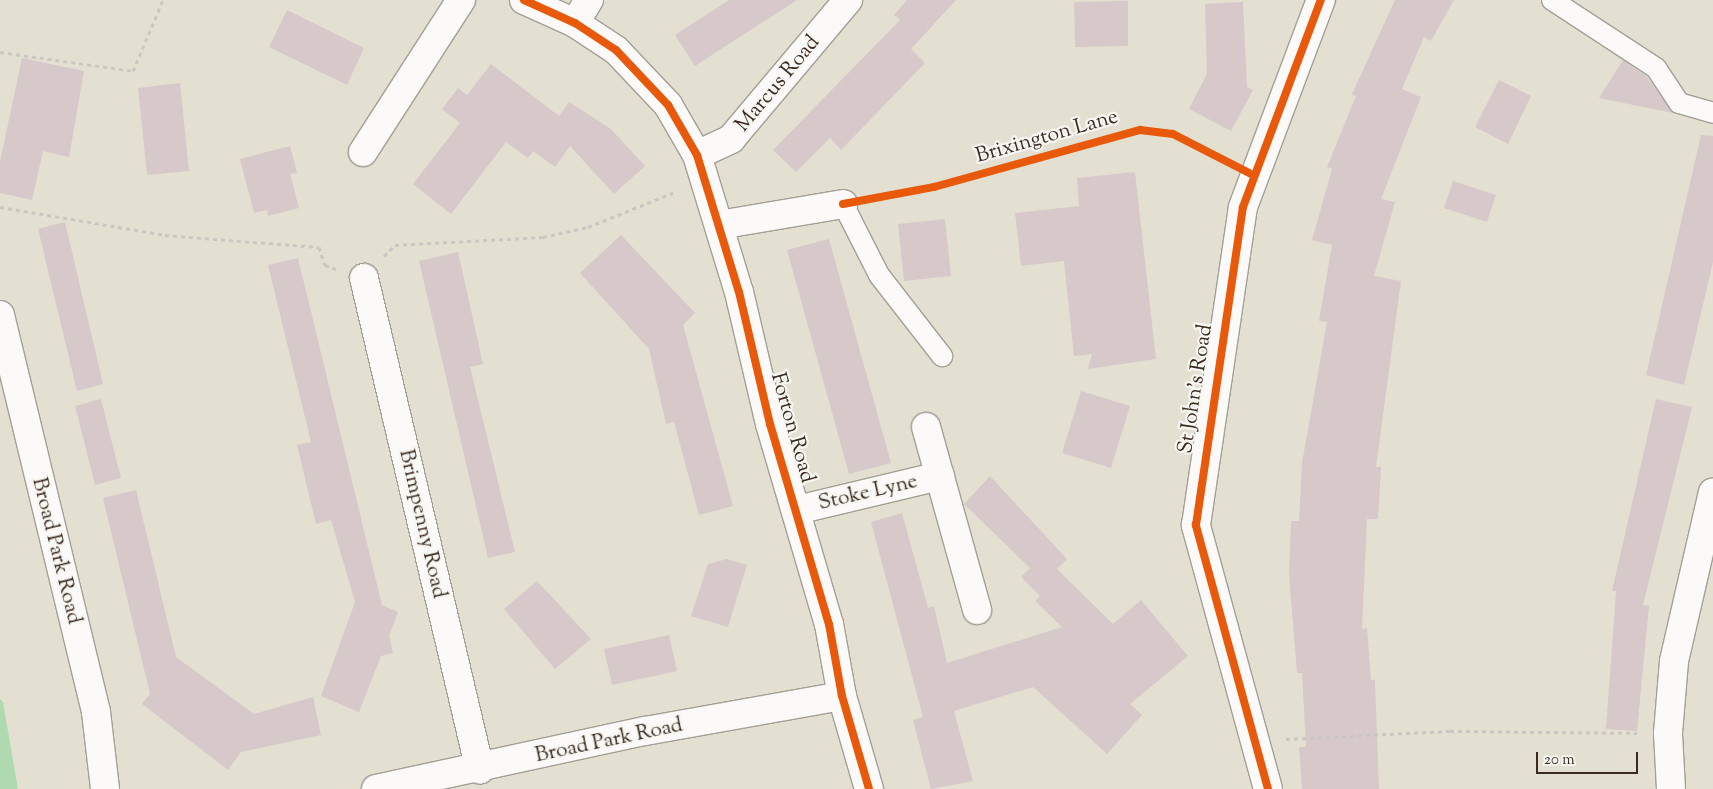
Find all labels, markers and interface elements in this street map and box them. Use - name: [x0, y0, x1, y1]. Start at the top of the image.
- street label: Marcus Road: [730, 31, 826, 137]
- street label: Brixington Lane: [973, 105, 1121, 169]
- street label: St John's Road: [1173, 323, 1219, 455]
- street label: Forton Road: [764, 370, 820, 486]
- street label: Brimpenny Road: [393, 447, 451, 601]
- street label: Stoke Lyne: [816, 469, 920, 517]
- street label: Broad Park Road: [26, 475, 86, 627]
- street label: Broad Park Road: [533, 713, 685, 769]
- scale bar: [1538, 742, 1640, 774]
- text: 20 m: [1544, 750, 1575, 771]

